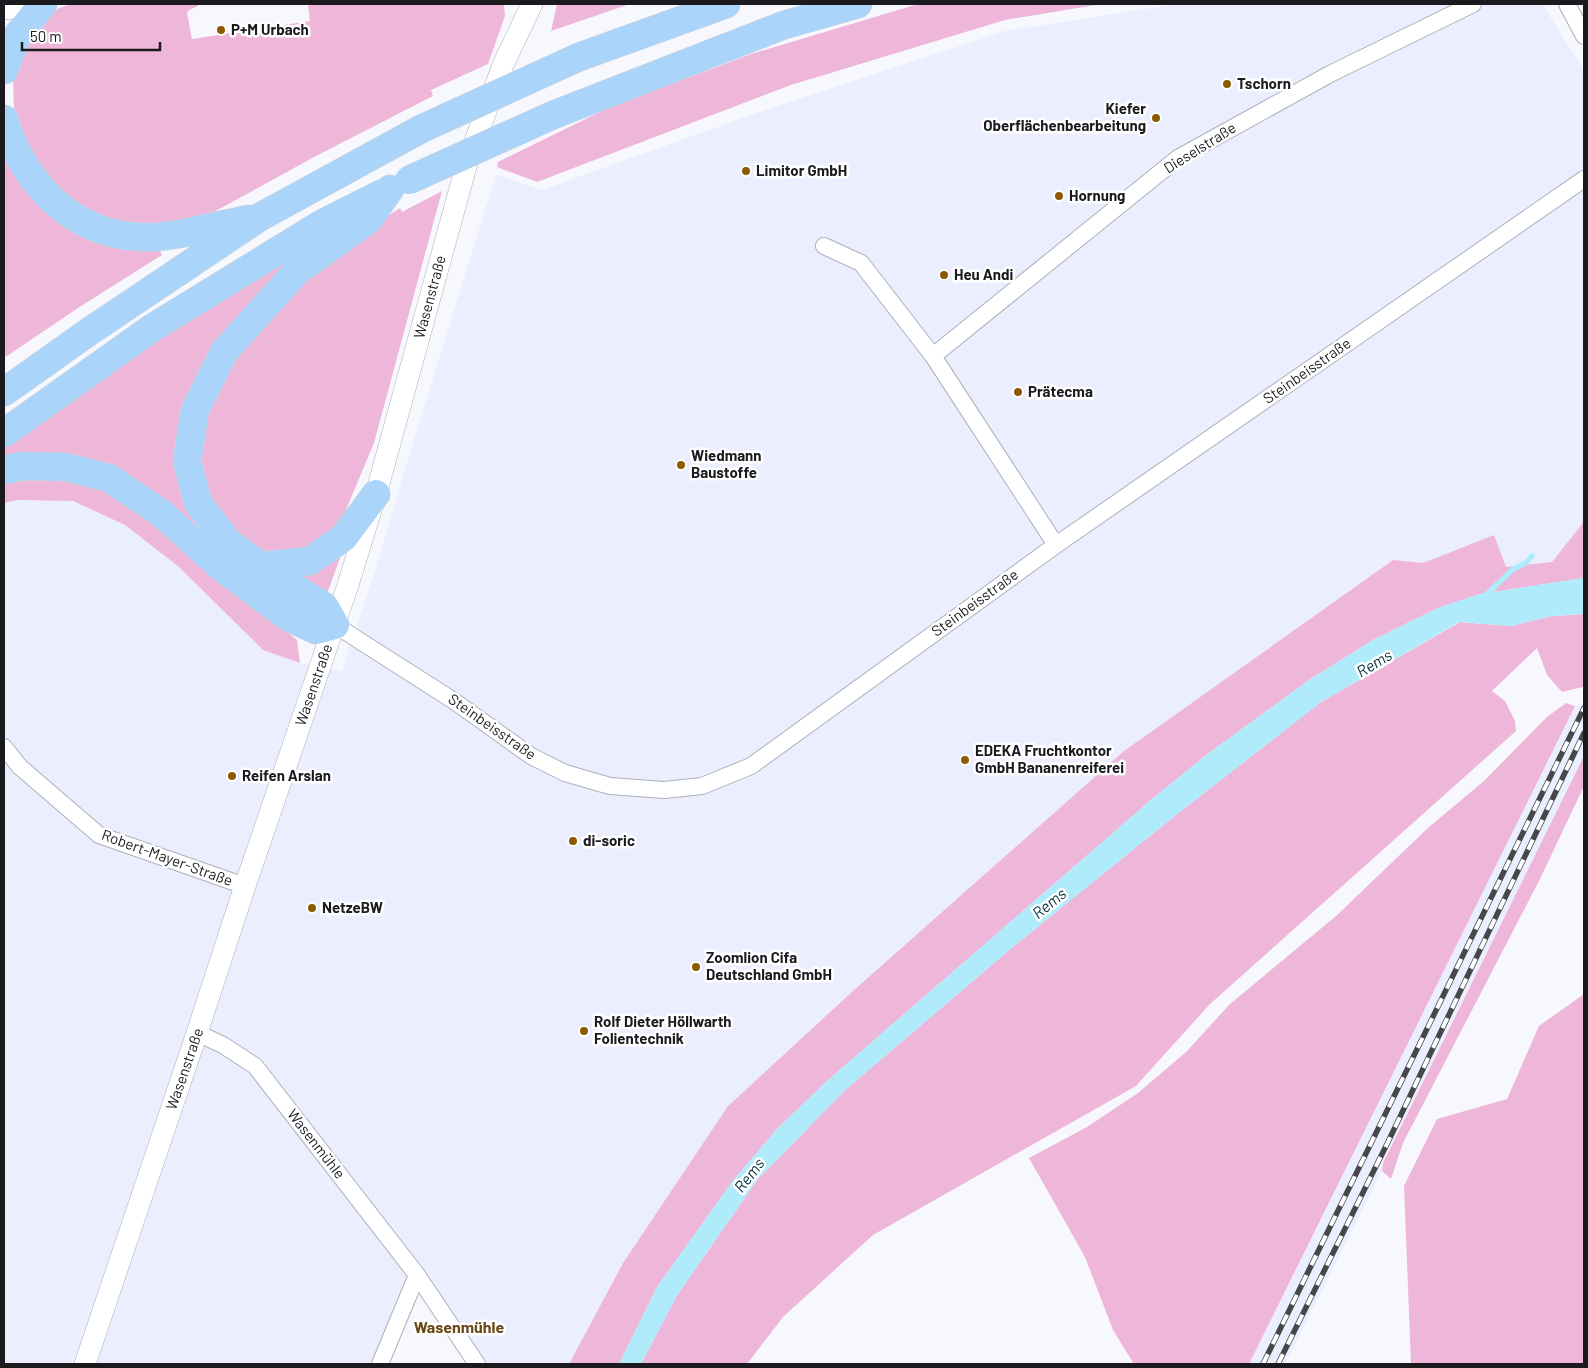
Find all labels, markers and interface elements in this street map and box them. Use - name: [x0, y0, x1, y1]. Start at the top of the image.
- scale bar: [22, 20, 160, 52]
- place label: P+M Urbach: [231, 20, 309, 38]
- marker: P+M Urbach: [215, 24, 227, 36]
- text: 50 m: [30, 27, 62, 45]
- place label: Tschorn: [1237, 74, 1291, 92]
- marker: Tschorn: [1221, 78, 1233, 90]
- place label: Kiefer Oberflächenbearbeitung: [983, 99, 1146, 134]
- marker: Kiefer Oberflächenbearbeitung: [1150, 112, 1162, 124]
- street label: Dieselstraße: [1160, 118, 1239, 176]
- place label: Limitor GmbH: [756, 161, 847, 179]
- marker: Limitor GmbH: [740, 165, 752, 177]
- place label: Hornung: [1069, 186, 1125, 204]
- marker: Hornung: [1053, 190, 1065, 202]
- street label: Wasenstraße: [409, 253, 449, 340]
- place label: Heu Andi: [954, 265, 1014, 283]
- marker: Heu Andi: [938, 269, 950, 281]
- street label: Steinbeisstraße: [1259, 333, 1354, 407]
- place label: Prätecma: [1028, 382, 1093, 400]
- marker: Prätecma: [1012, 386, 1024, 398]
- place label: Wiedmann Baustoffe: [691, 446, 762, 481]
- marker: Wiedmann Baustoffe: [675, 459, 687, 471]
- street label: Steinbeisstraße: [928, 565, 1021, 640]
- street label: Wasenstraße: [291, 641, 335, 728]
- water label: Rems: [1353, 644, 1395, 681]
- street label: Steinbeisstraße: [445, 689, 540, 763]
- place label: EDEKA Fruchtkontor GmbH Bananenreiferei: [975, 741, 1124, 776]
- marker: EDEKA Fruchtkontor GmbH Bananenreiferei: [959, 754, 971, 766]
- place label: Reifen Arslan: [242, 766, 331, 784]
- marker: Reifen Arslan: [226, 770, 238, 782]
- street label: Robert-Mayer-Straße: [99, 825, 235, 889]
- place label: di-soric: [583, 831, 635, 849]
- marker: di-soric: [567, 835, 579, 847]
- water label: Rems: [1028, 883, 1070, 922]
- place label: NetzeBW: [322, 898, 383, 916]
- marker: NetzeBW: [306, 902, 318, 914]
- place label: Zoomlion Cifa Deutschland GmbH: [706, 948, 832, 983]
- marker: Zoomlion Cifa Deutschland GmbH: [690, 961, 702, 973]
- place label: Rolf Dieter Höllwarth Folientechnik: [594, 1012, 732, 1047]
- street label: Wasenstraße: [162, 1025, 206, 1112]
- marker: Rolf Dieter Höllwarth Folientechnik: [578, 1025, 590, 1037]
- street label: Wasenmühle: [284, 1105, 350, 1182]
- water label: Rems: [729, 1153, 768, 1196]
- district label: Wasenmühle: [414, 1317, 505, 1336]

